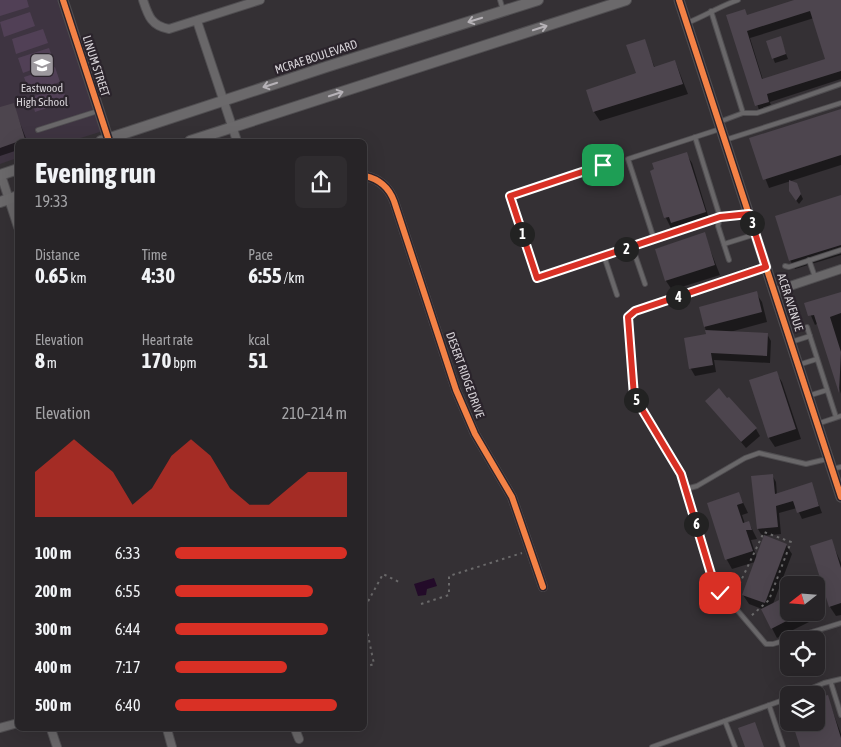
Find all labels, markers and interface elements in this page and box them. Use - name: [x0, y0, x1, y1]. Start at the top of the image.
- one-way arrow: [467, 15, 483, 25]
- one-way arrow: [532, 22, 548, 32]
- street label: LINUM STREET: [80, 34, 113, 99]
- street label: MCRAE BOULEVARD: [273, 37, 359, 77]
- school or university icon: Eastwood High School: [29, 52, 55, 78]
- place label: Eastwood High School: [16, 81, 69, 109]
- one-way arrow: [263, 81, 279, 90]
- one-way arrow: [328, 89, 343, 98]
- pin: [582, 144, 624, 186]
- icon: arrive: [589, 151, 617, 179]
- button: share: [295, 156, 347, 208]
- text: Evening run: [35, 157, 156, 189]
- text: 19:33: [35, 192, 68, 210]
- pin: 3: [740, 210, 764, 236]
- text: 3: [749, 215, 756, 231]
- pin: 1: [510, 222, 534, 246]
- text: 1: [519, 226, 526, 242]
- pin: 2: [614, 236, 638, 262]
- text: 2: [623, 241, 630, 257]
- text: Distance: [35, 247, 80, 263]
- text: Time: [142, 247, 167, 263]
- text: Pace: [248, 247, 273, 263]
- text: 0.65: [35, 263, 68, 287]
- text: 4:30: [142, 263, 175, 287]
- text: 6:55: [248, 263, 282, 287]
- text: km: [68, 270, 87, 286]
- text: /km: [282, 270, 305, 286]
- street label: ACER AVENUE: [774, 271, 806, 333]
- pin: 4: [666, 284, 690, 310]
- text: 4: [675, 289, 682, 305]
- street label: DESERT RIDGE DRIVE: [443, 330, 487, 420]
- text: Elevation: [35, 332, 84, 348]
- text: Heart rate: [142, 332, 193, 348]
- text: kcal: [248, 332, 270, 348]
- text: 8: [35, 348, 45, 372]
- text: 170: [142, 348, 171, 372]
- text: 51: [248, 348, 268, 372]
- text: m: [45, 355, 57, 371]
- text: bpm: [171, 355, 197, 371]
- pin: 5: [624, 388, 648, 412]
- text: 5: [633, 392, 640, 408]
- text: Elevation: [35, 404, 90, 422]
- text: 210–214 m: [282, 404, 347, 422]
- pin: 6: [684, 512, 708, 536]
- text: 6: [693, 516, 700, 532]
- text: 100 m: [35, 544, 71, 562]
- text: 6:33: [115, 544, 140, 562]
- pin: [699, 572, 741, 614]
- north arrow: [780, 576, 825, 621]
- map controls: [780, 576, 825, 731]
- icon: check: [706, 579, 734, 607]
- text: 200 m: [35, 582, 71, 600]
- text: 6:55: [115, 582, 140, 600]
- text: 300 m: [35, 620, 71, 638]
- text: 6:44: [115, 620, 140, 638]
- button: locate: [780, 631, 825, 676]
- text: 400 m: [35, 658, 71, 676]
- text: 7:17: [115, 658, 140, 676]
- button: layers: [780, 686, 825, 731]
- text: 500 m: [35, 696, 71, 714]
- text: 6:40: [115, 696, 140, 714]

